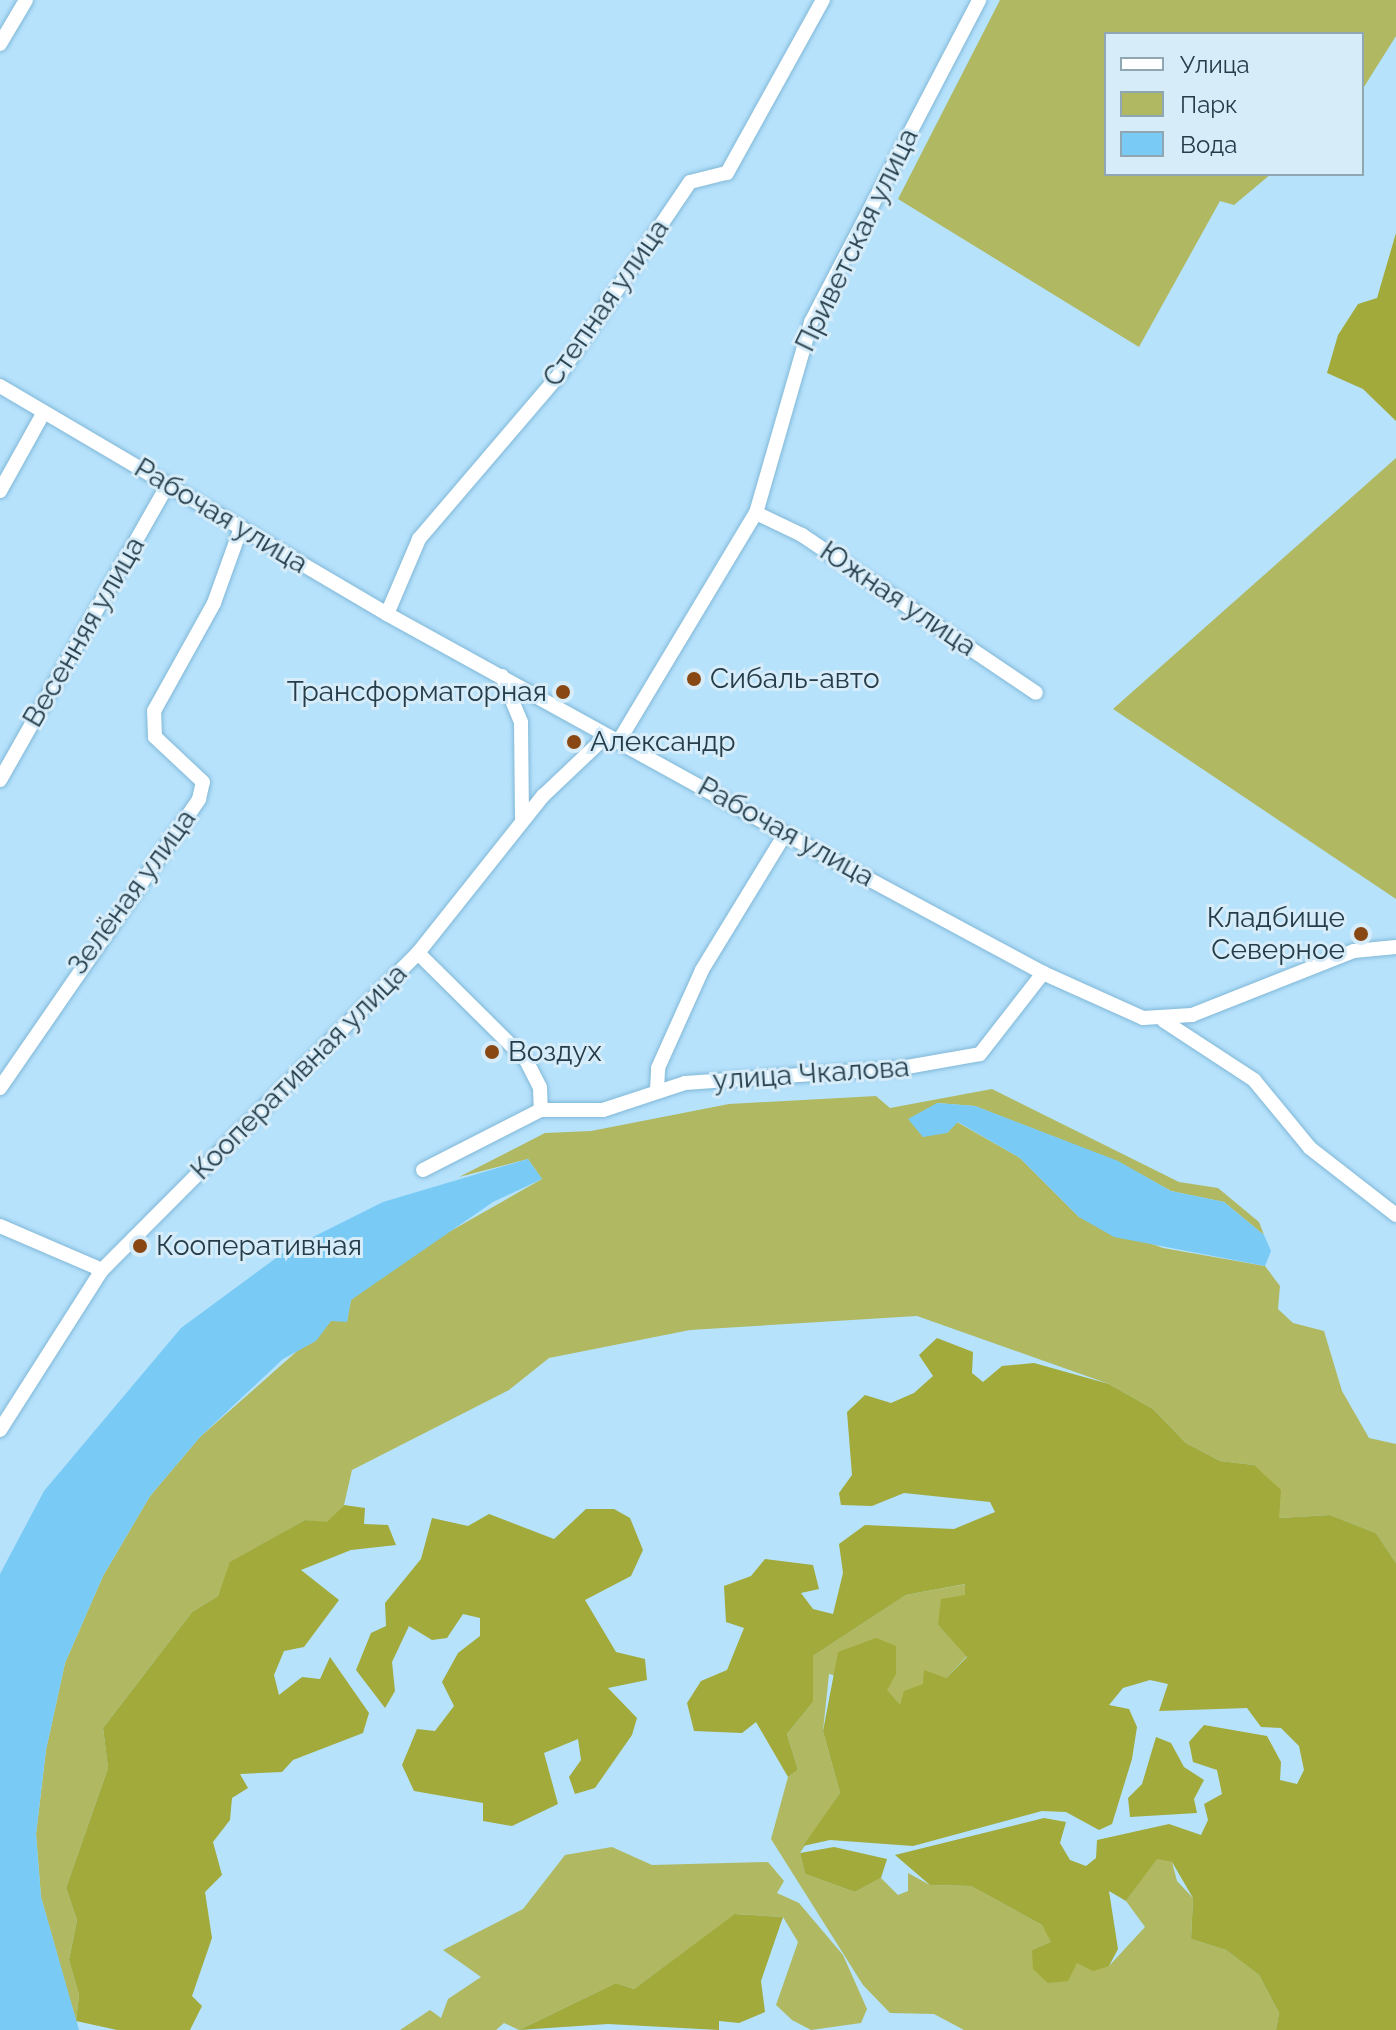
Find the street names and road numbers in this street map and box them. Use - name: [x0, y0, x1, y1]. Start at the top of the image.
- street label: Приветская улица: [788, 123, 926, 357]
- street label: Степная улица: [536, 213, 676, 393]
- street label: Рабочая улица: [128, 451, 314, 581]
- street label: Весенняя улица: [16, 531, 152, 733]
- street label: Южная улица: [813, 534, 983, 664]
- street label: Рабочая улица: [692, 770, 880, 894]
- street label: Зелёная улица: [61, 803, 203, 981]
- street label: Кооперативная улица: [184, 957, 414, 1187]
- street label: улица Чкалова: [712, 1050, 910, 1098]

